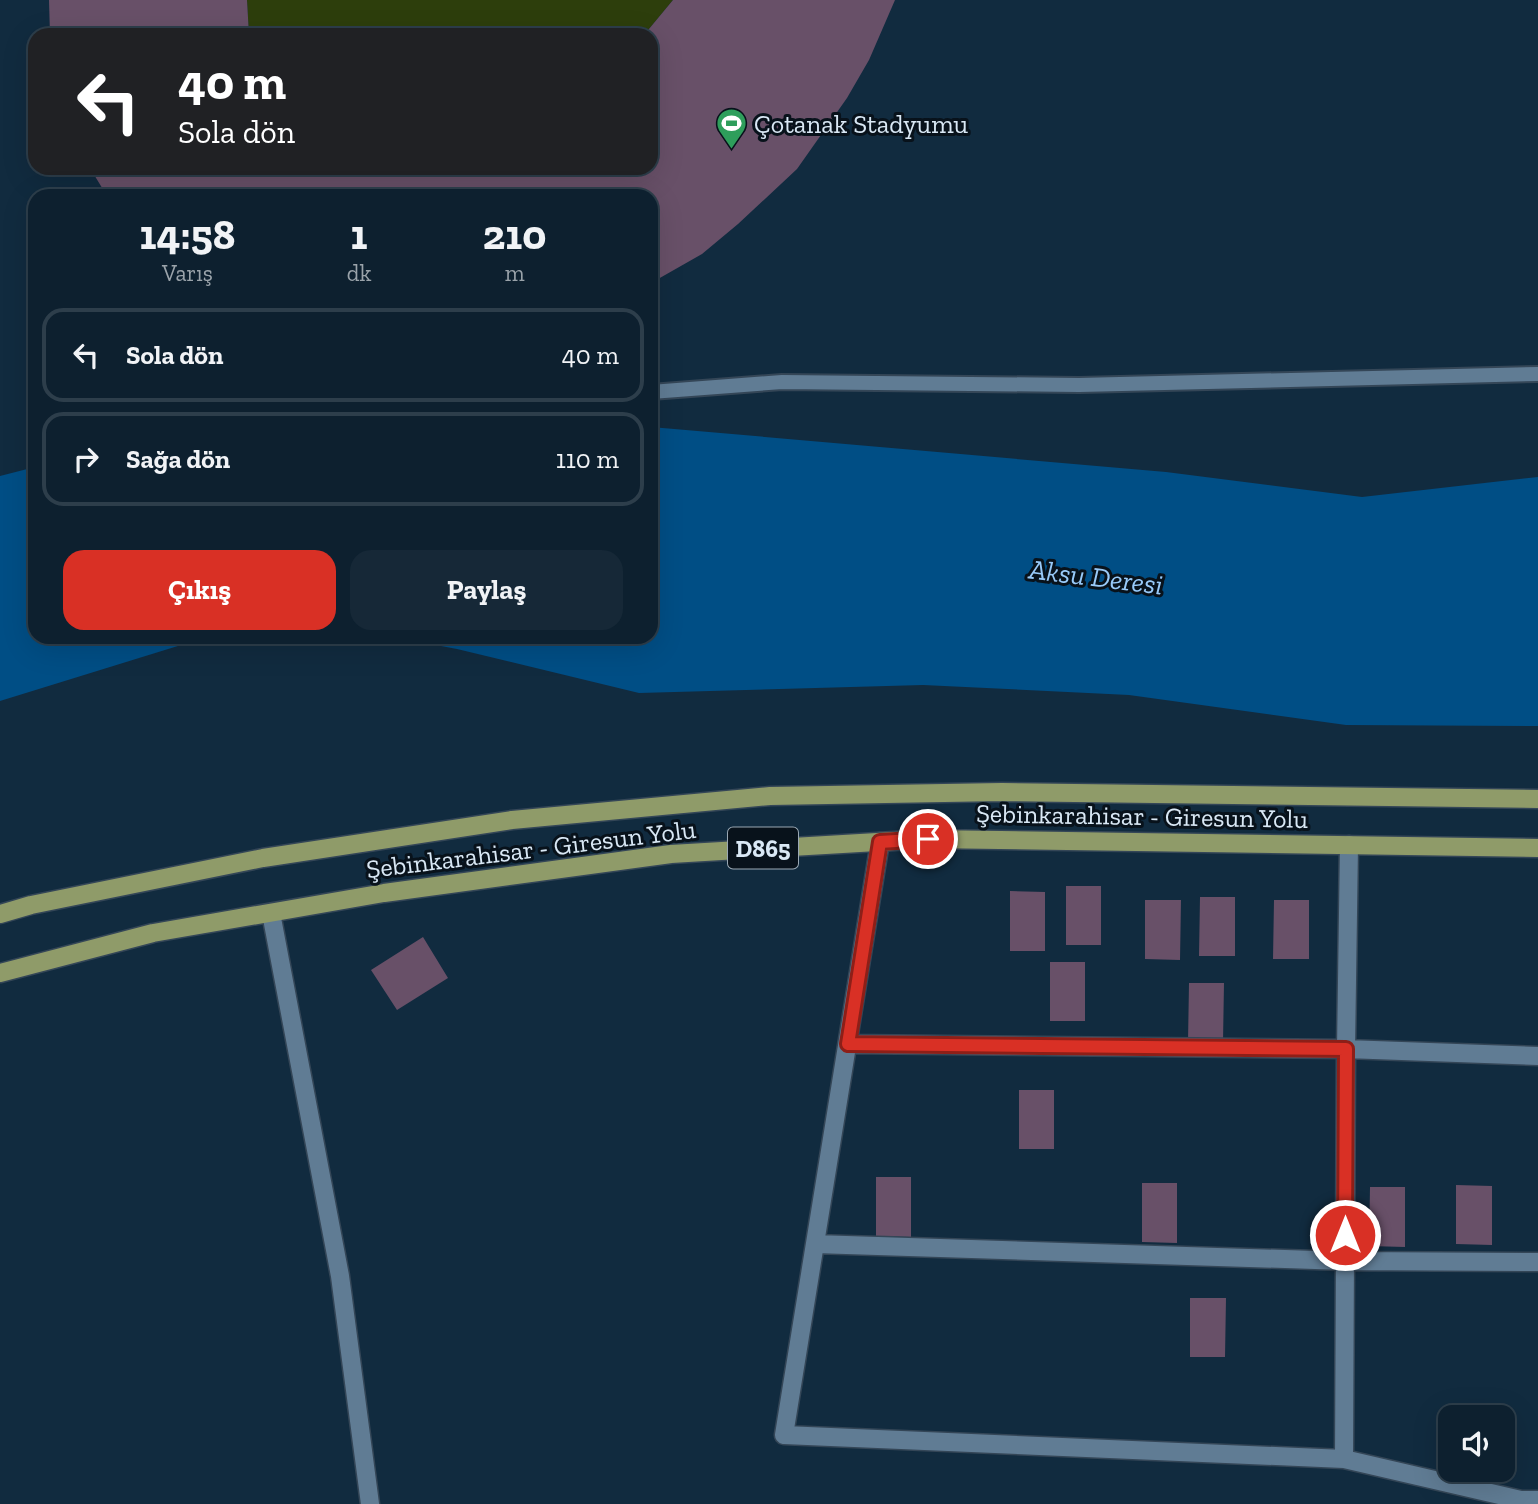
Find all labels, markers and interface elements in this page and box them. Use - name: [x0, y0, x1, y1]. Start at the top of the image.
- text: 40 m: [178, 53, 286, 112]
- icon: left: [63, 56, 154, 147]
- sports icon: Çotanak Stadyumu: [714, 107, 748, 151]
- place label: Çotanak Stadyumu: [754, 108, 969, 140]
- text: Sola dön: [178, 113, 295, 151]
- text: 14:58: [139, 209, 235, 260]
- text: 1: [351, 209, 368, 260]
- text: 210: [483, 209, 547, 260]
- text: Varış: [162, 259, 213, 287]
- text: dk: [347, 259, 371, 287]
- text: m: [505, 259, 525, 287]
- icon: left: [67, 336, 105, 374]
- text: Sola dön: [126, 339, 223, 371]
- text: 40 m: [562, 339, 619, 371]
- icon: right: [67, 440, 105, 478]
- text: Sağa dön: [126, 443, 230, 475]
- text: 110 m: [556, 443, 619, 475]
- button: Çıkış: [63, 550, 336, 630]
- button: Paylaş: [350, 550, 623, 630]
- water label: Aksu Deresi: [1026, 552, 1165, 602]
- street label: Şebinkarahisar - Giresun Yolu: [976, 797, 1309, 835]
- pin: [898, 809, 958, 869]
- street label: Şebinkarahisar - Giresun Yolu: [364, 813, 698, 885]
- icon: arrive: [909, 820, 947, 858]
- road number: D865: [728, 828, 798, 868]
- position arrow: [1308, 1198, 1382, 1272]
- map controls: [1438, 1405, 1515, 1482]
- button: sound: [1438, 1405, 1515, 1482]

